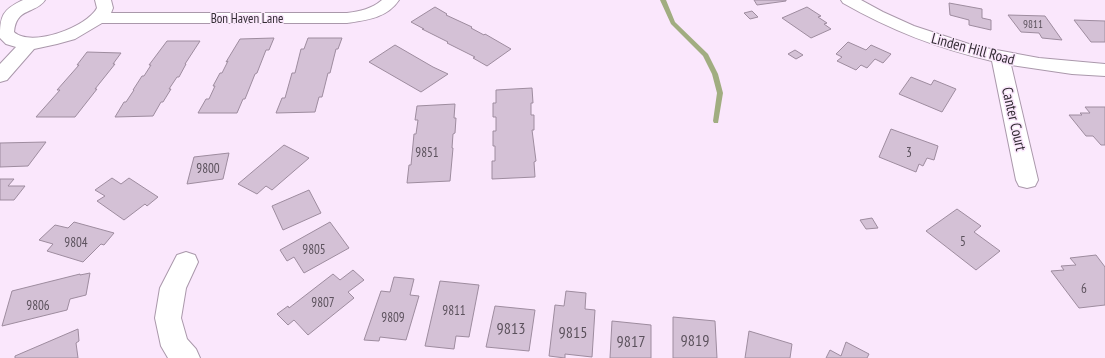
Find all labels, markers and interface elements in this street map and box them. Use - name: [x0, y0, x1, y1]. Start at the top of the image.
- street label: Bon Haven Lane: [211, 10, 283, 27]
- house number: 9811: [1023, 17, 1043, 31]
- street label: Linden Hill Road: [929, 28, 1017, 69]
- street label: Canter Court: [998, 85, 1031, 153]
- house number: 9851: [415, 144, 439, 161]
- house number: 3: [906, 144, 912, 161]
- house number: 9800: [196, 160, 220, 177]
- house number: 5: [960, 233, 966, 250]
- house number: 9804: [64, 234, 88, 251]
- house number: 9805: [302, 241, 326, 258]
- house number: 6: [1081, 280, 1087, 297]
- house number: 9807: [311, 294, 335, 311]
- house number: 9806: [26, 297, 50, 314]
- house number: 9811: [442, 302, 466, 319]
- house number: 9809: [381, 309, 405, 326]
- house number: 9813: [497, 318, 525, 338]
- house number: 9815: [559, 322, 587, 342]
- house number: 9819: [681, 330, 709, 350]
- house number: 9817: [617, 331, 645, 351]

